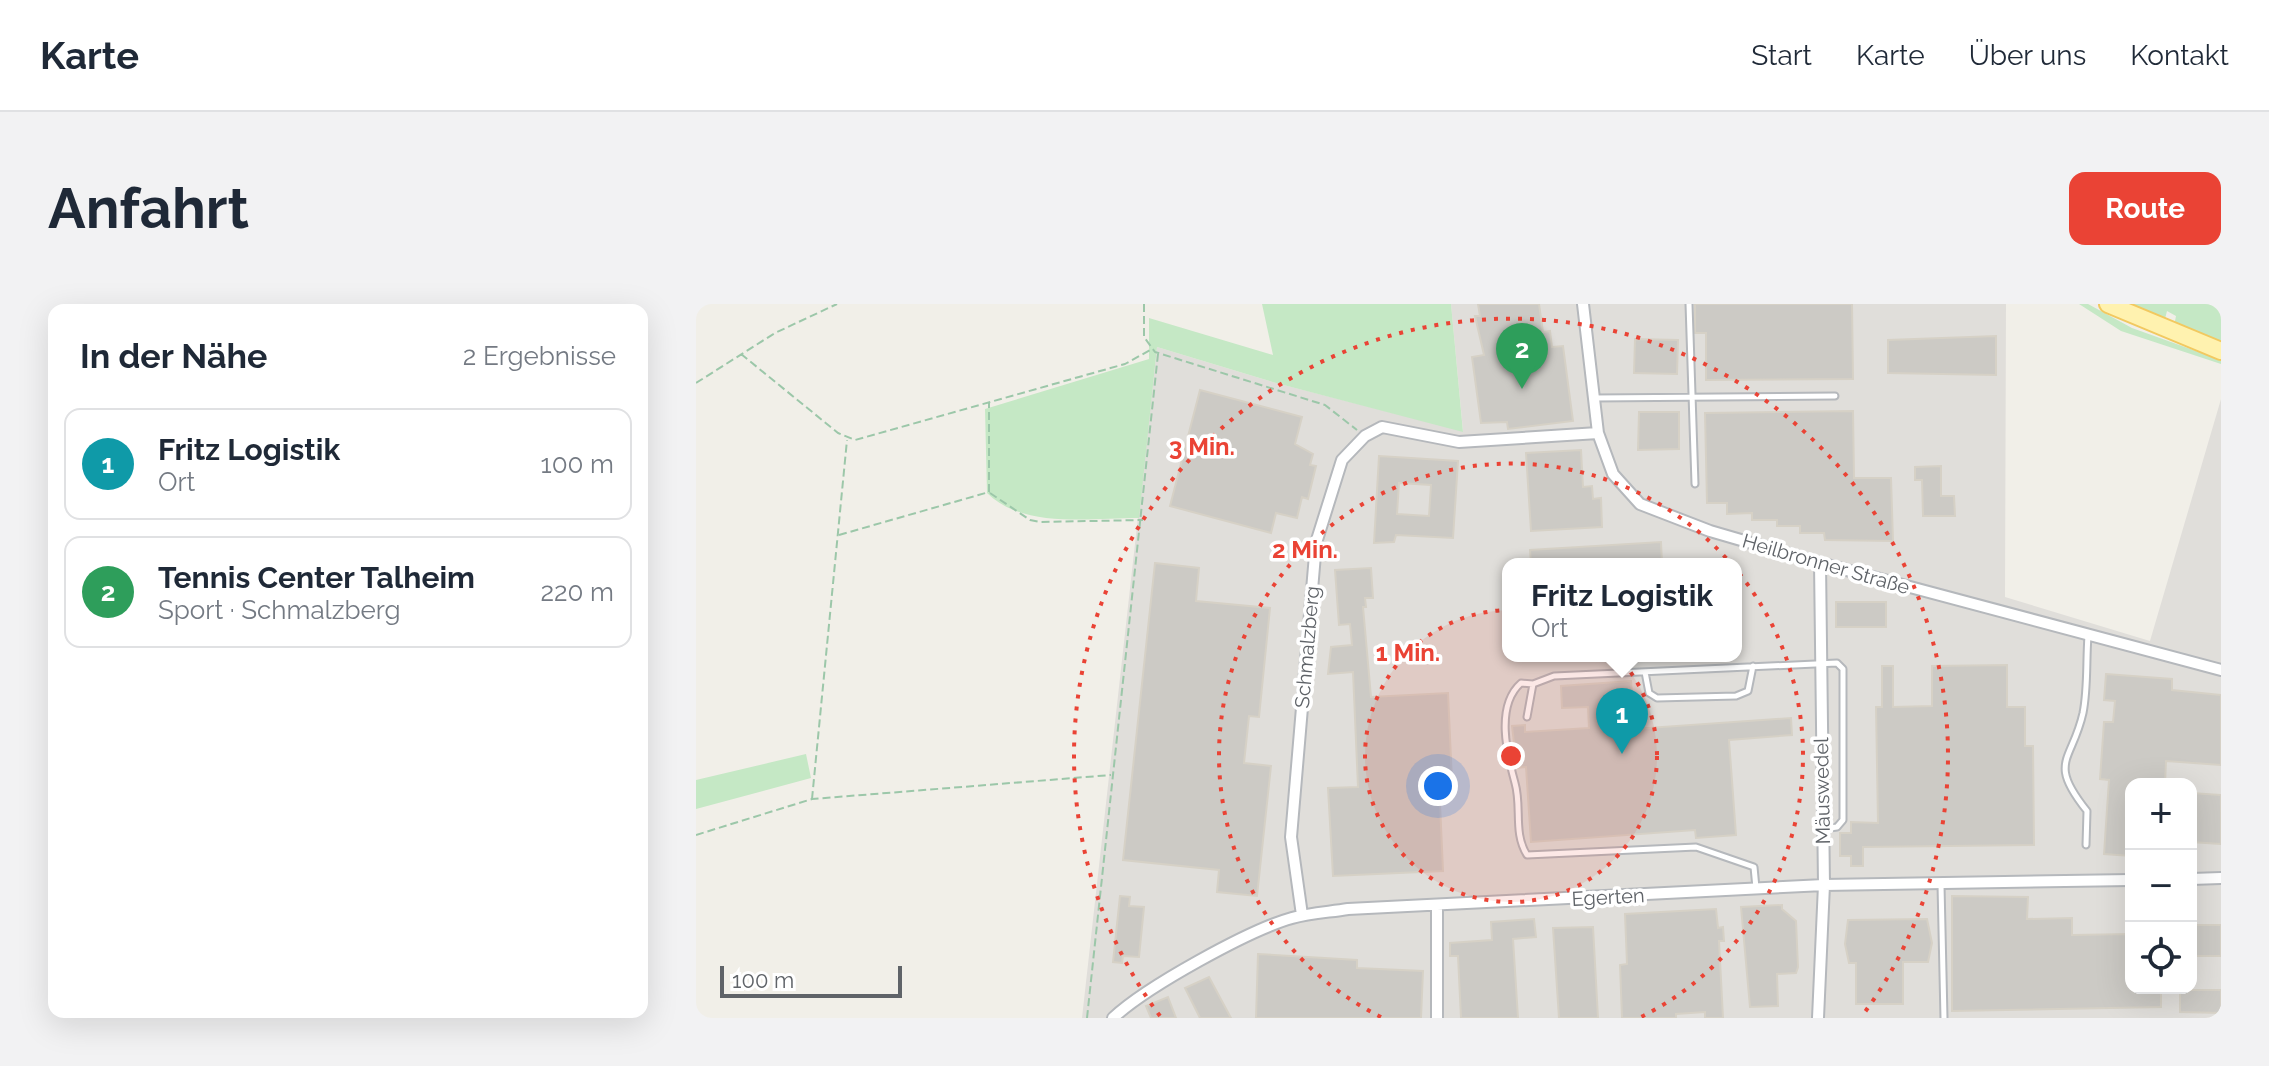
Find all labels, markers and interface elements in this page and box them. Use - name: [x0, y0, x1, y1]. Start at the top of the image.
- text: Karte: [40, 33, 139, 78]
- text: Start: [1751, 39, 1812, 72]
- text: Karte: [1856, 39, 1925, 72]
- text: Über uns: [1969, 39, 2086, 72]
- text: Kontakt: [2130, 39, 2229, 72]
- button: Route: [2069, 172, 2221, 245]
- text: Anfahrt: [48, 175, 249, 241]
- pin: 2: [1496, 323, 1548, 389]
- text: In der Nähe: [80, 336, 267, 376]
- text: 2 Ergebnisse: [463, 341, 616, 371]
- text: Fritz Logistik: [158, 432, 340, 467]
- text: 3 Min.: [1169, 432, 1235, 461]
- text: 1: [102, 449, 114, 479]
- text: 100 m: [541, 449, 614, 479]
- text: Ort: [158, 467, 195, 497]
- street label: Heilbronner Straße: [1739, 529, 1913, 599]
- text: 2 Min.: [1272, 535, 1338, 564]
- popup: [1502, 558, 1742, 662]
- text: Tennis Center Talheim: [158, 560, 475, 595]
- text: 2: [101, 577, 115, 607]
- text: 220 m: [540, 577, 614, 607]
- text: Fritz Logistik: [1531, 578, 1713, 613]
- street label: Schmalzberg: [1290, 585, 1324, 709]
- text: Sport · Schmalzberg: [158, 595, 401, 625]
- text: Ort: [1531, 613, 1568, 643]
- text: 1 Min.: [1376, 638, 1440, 667]
- pin: 1: [1596, 688, 1648, 754]
- street label: Mäuswedel: [1809, 737, 1835, 845]
- centre of rings: [1497, 742, 1525, 770]
- your location: [1418, 766, 1458, 806]
- map controls: [2125, 778, 2197, 994]
- button: +: [2125, 778, 2197, 850]
- button: −: [2125, 850, 2197, 922]
- street label: Egerten: [1571, 883, 1645, 911]
- button: locate: [2125, 922, 2197, 994]
- scale bar: [720, 962, 902, 998]
- text: 100 m: [732, 967, 794, 993]

